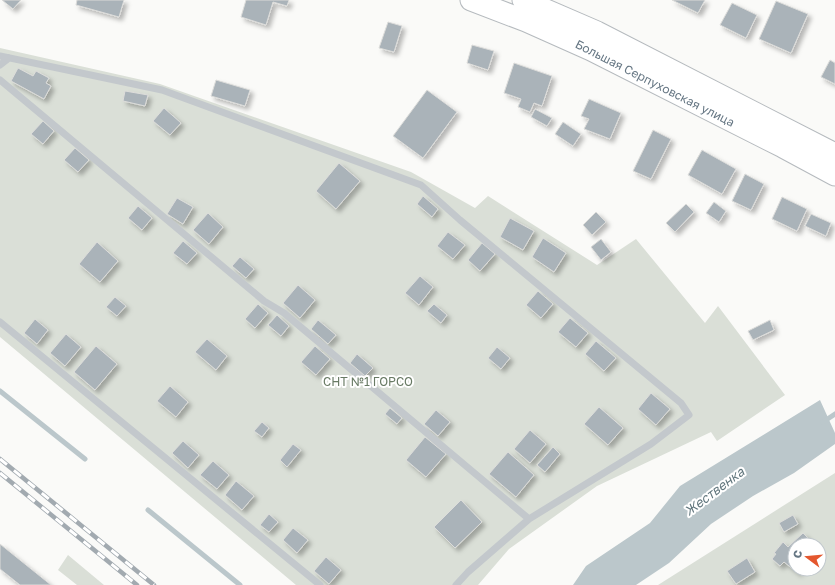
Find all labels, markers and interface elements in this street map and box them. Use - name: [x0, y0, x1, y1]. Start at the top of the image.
- street label: Большая Серпуховская улица: [573, 36, 737, 130]
- park label: СНТ №1 ГОРСО: [323, 374, 413, 389]
- water label: Жественка: [681, 463, 748, 519]
- north arrow: [787, 537, 827, 577]
- text: С: [790, 548, 804, 560]

